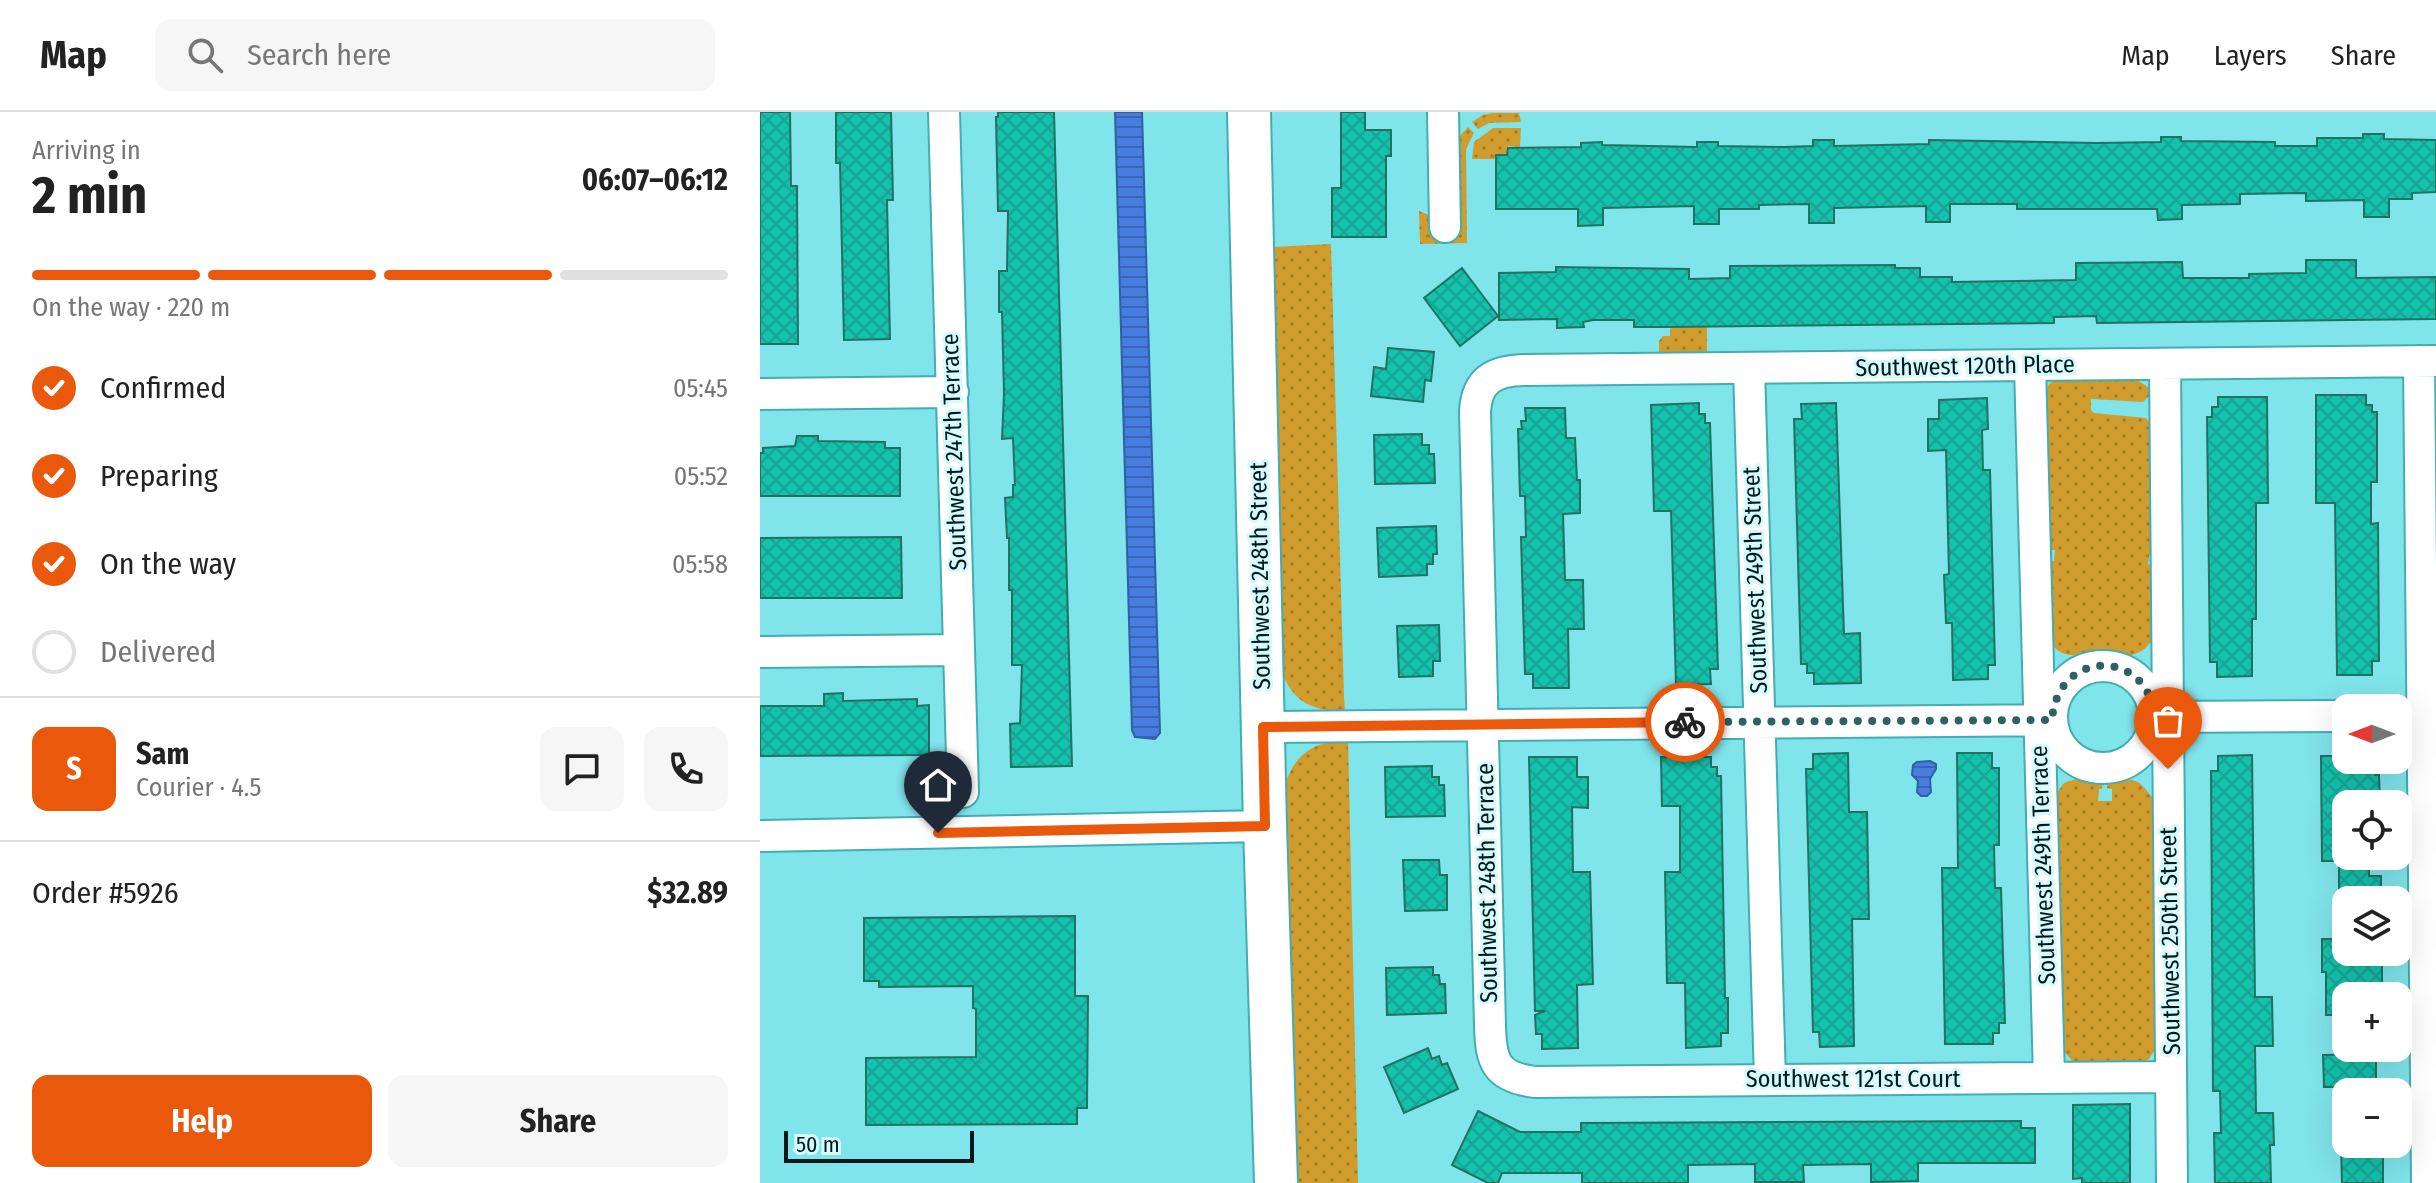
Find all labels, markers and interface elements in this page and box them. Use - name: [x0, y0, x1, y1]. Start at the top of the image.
- search box: [155, 19, 715, 91]
- text: Map: [40, 32, 107, 78]
- icon: search: [183, 33, 227, 77]
- text: Search here: [247, 37, 391, 73]
- text: Map: [2121, 39, 2170, 72]
- text: Layers: [2214, 39, 2287, 72]
- text: Share: [2331, 39, 2396, 72]
- text: Arriving in: [32, 135, 141, 166]
- text: 06:07–06:12: [582, 162, 728, 198]
- text: 2 min: [32, 164, 147, 227]
- text: On the way · 220 m: [32, 292, 230, 323]
- street label: Southwest 247th Terrace: [936, 333, 972, 571]
- street label: Southwest 120th Place: [1855, 350, 2075, 382]
- icon: check: [32, 366, 76, 410]
- text: Confirmed: [100, 370, 226, 406]
- text: 05:45: [673, 373, 728, 404]
- icon: check: [32, 454, 76, 498]
- text: Preparing: [100, 458, 218, 494]
- text: 05:52: [674, 461, 728, 492]
- street label: Southwest 248th Street: [1244, 462, 1276, 690]
- street label: Southwest 249th Street: [1737, 466, 1773, 694]
- icon: check: [32, 542, 76, 586]
- text: On the way: [100, 546, 236, 582]
- text: 05:58: [672, 549, 728, 580]
- text: Delivered: [100, 634, 216, 670]
- courier: [1645, 682, 1725, 762]
- pin: [2134, 687, 2202, 769]
- north arrow: [2332, 694, 2412, 774]
- map controls: [2332, 694, 2412, 1158]
- icon: bag: [2146, 699, 2190, 743]
- icon: bike: [1663, 700, 1707, 744]
- button: chat: [540, 727, 624, 811]
- button: phone: [644, 727, 728, 811]
- text: Sam: [136, 736, 189, 772]
- street label: Southwest 249th Terrace: [2025, 745, 2061, 985]
- text: S: [66, 751, 82, 787]
- pin: [904, 751, 972, 833]
- icon: home: [916, 763, 960, 807]
- street label: Southwest 248th Terrace: [1471, 763, 1503, 1003]
- text: Courier · 4.5: [136, 772, 262, 803]
- button: locate: [2332, 790, 2412, 870]
- street label: Southwest 250th Street: [2154, 827, 2186, 1055]
- text: Order #5926: [32, 875, 179, 911]
- text: $32.89: [647, 875, 728, 911]
- button: layers: [2332, 886, 2412, 966]
- button: +: [2332, 982, 2412, 1062]
- street label: Southwest 121st Court: [1746, 1065, 1960, 1093]
- button: Help: [32, 1075, 372, 1167]
- button: Share: [388, 1075, 728, 1167]
- button: −: [2332, 1078, 2412, 1158]
- scale bar: [784, 1127, 974, 1163]
- text: 50 m: [796, 1131, 840, 1158]

